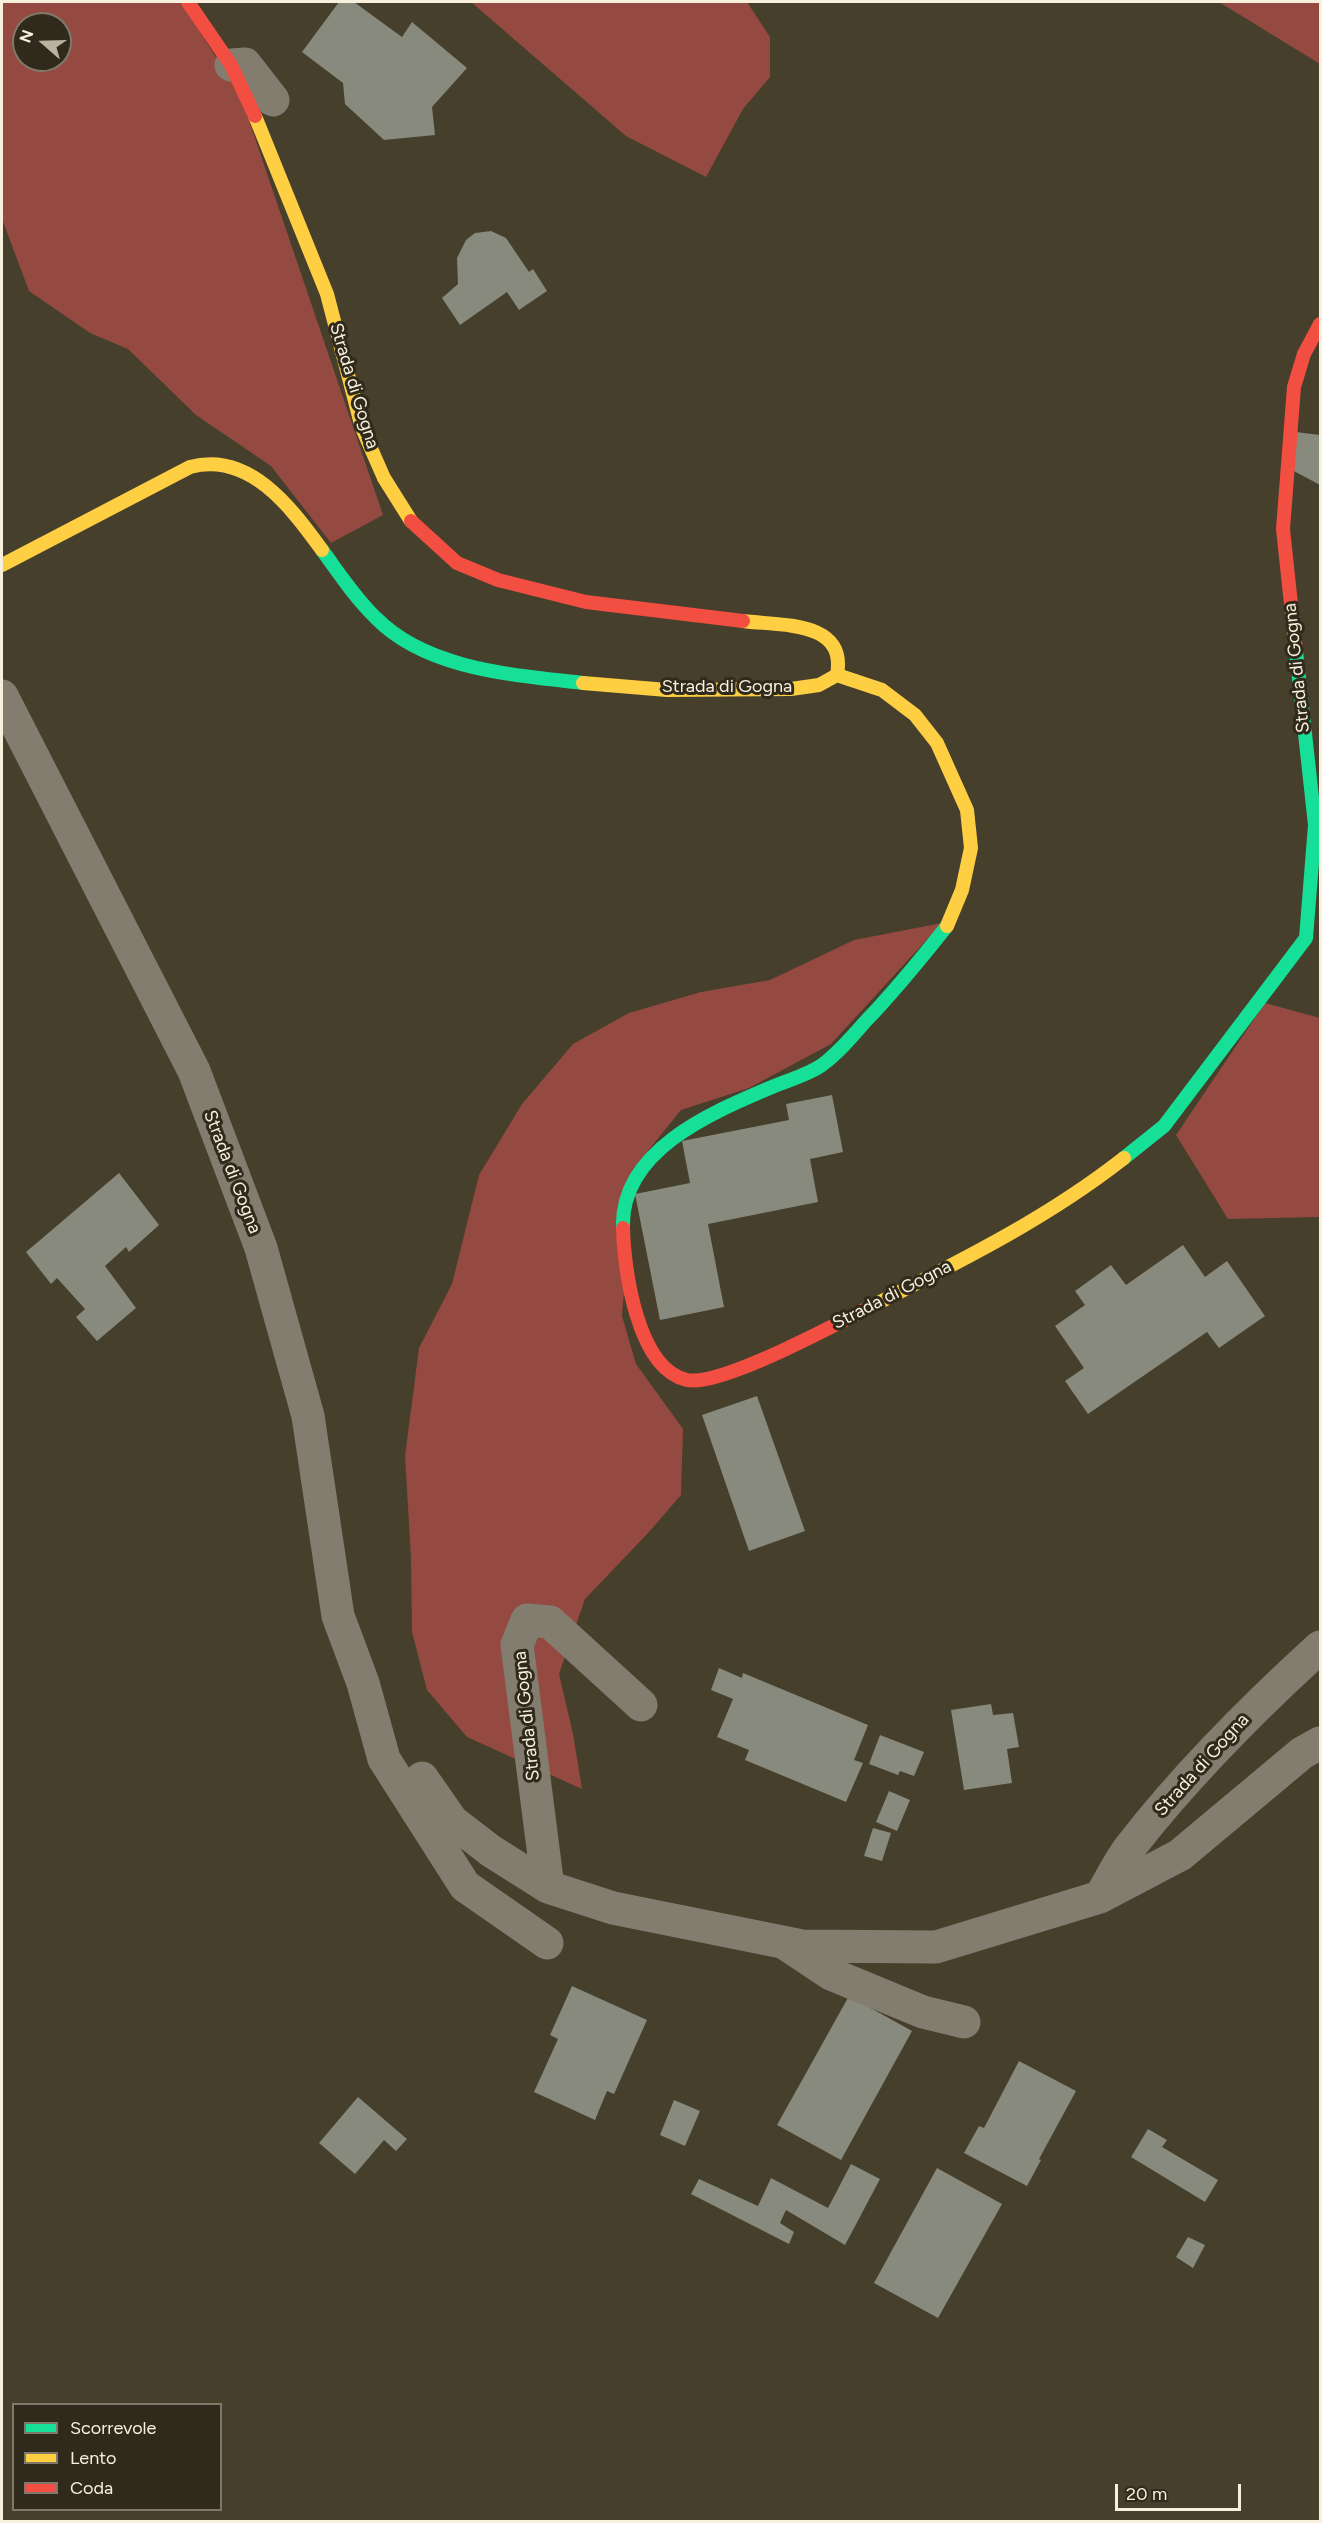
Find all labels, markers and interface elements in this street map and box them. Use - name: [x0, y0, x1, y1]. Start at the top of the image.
- north arrow: [12, 12, 72, 72]
- text: N: [15, 27, 38, 45]
- street label: Strada di Gogna: [325, 321, 383, 451]
- street label: Strada di Gogna: [1279, 602, 1315, 734]
- street label: Strada di Gogna: [662, 676, 792, 698]
- street label: Strada di Gogna: [199, 1107, 265, 1237]
- street label: Strada di Gogna: [829, 1256, 955, 1334]
- street label: Strada di Gogna: [509, 1650, 545, 1782]
- street label: Strada di Gogna: [1150, 1709, 1254, 1821]
- legend: [12, 2403, 222, 2511]
- text: Scorrevole: [70, 2417, 156, 2439]
- text: Lento: [70, 2447, 116, 2469]
- scale bar: [1118, 2472, 1244, 2510]
- text: Coda: [70, 2477, 113, 2499]
- text: 20 m: [1126, 2483, 1167, 2505]

